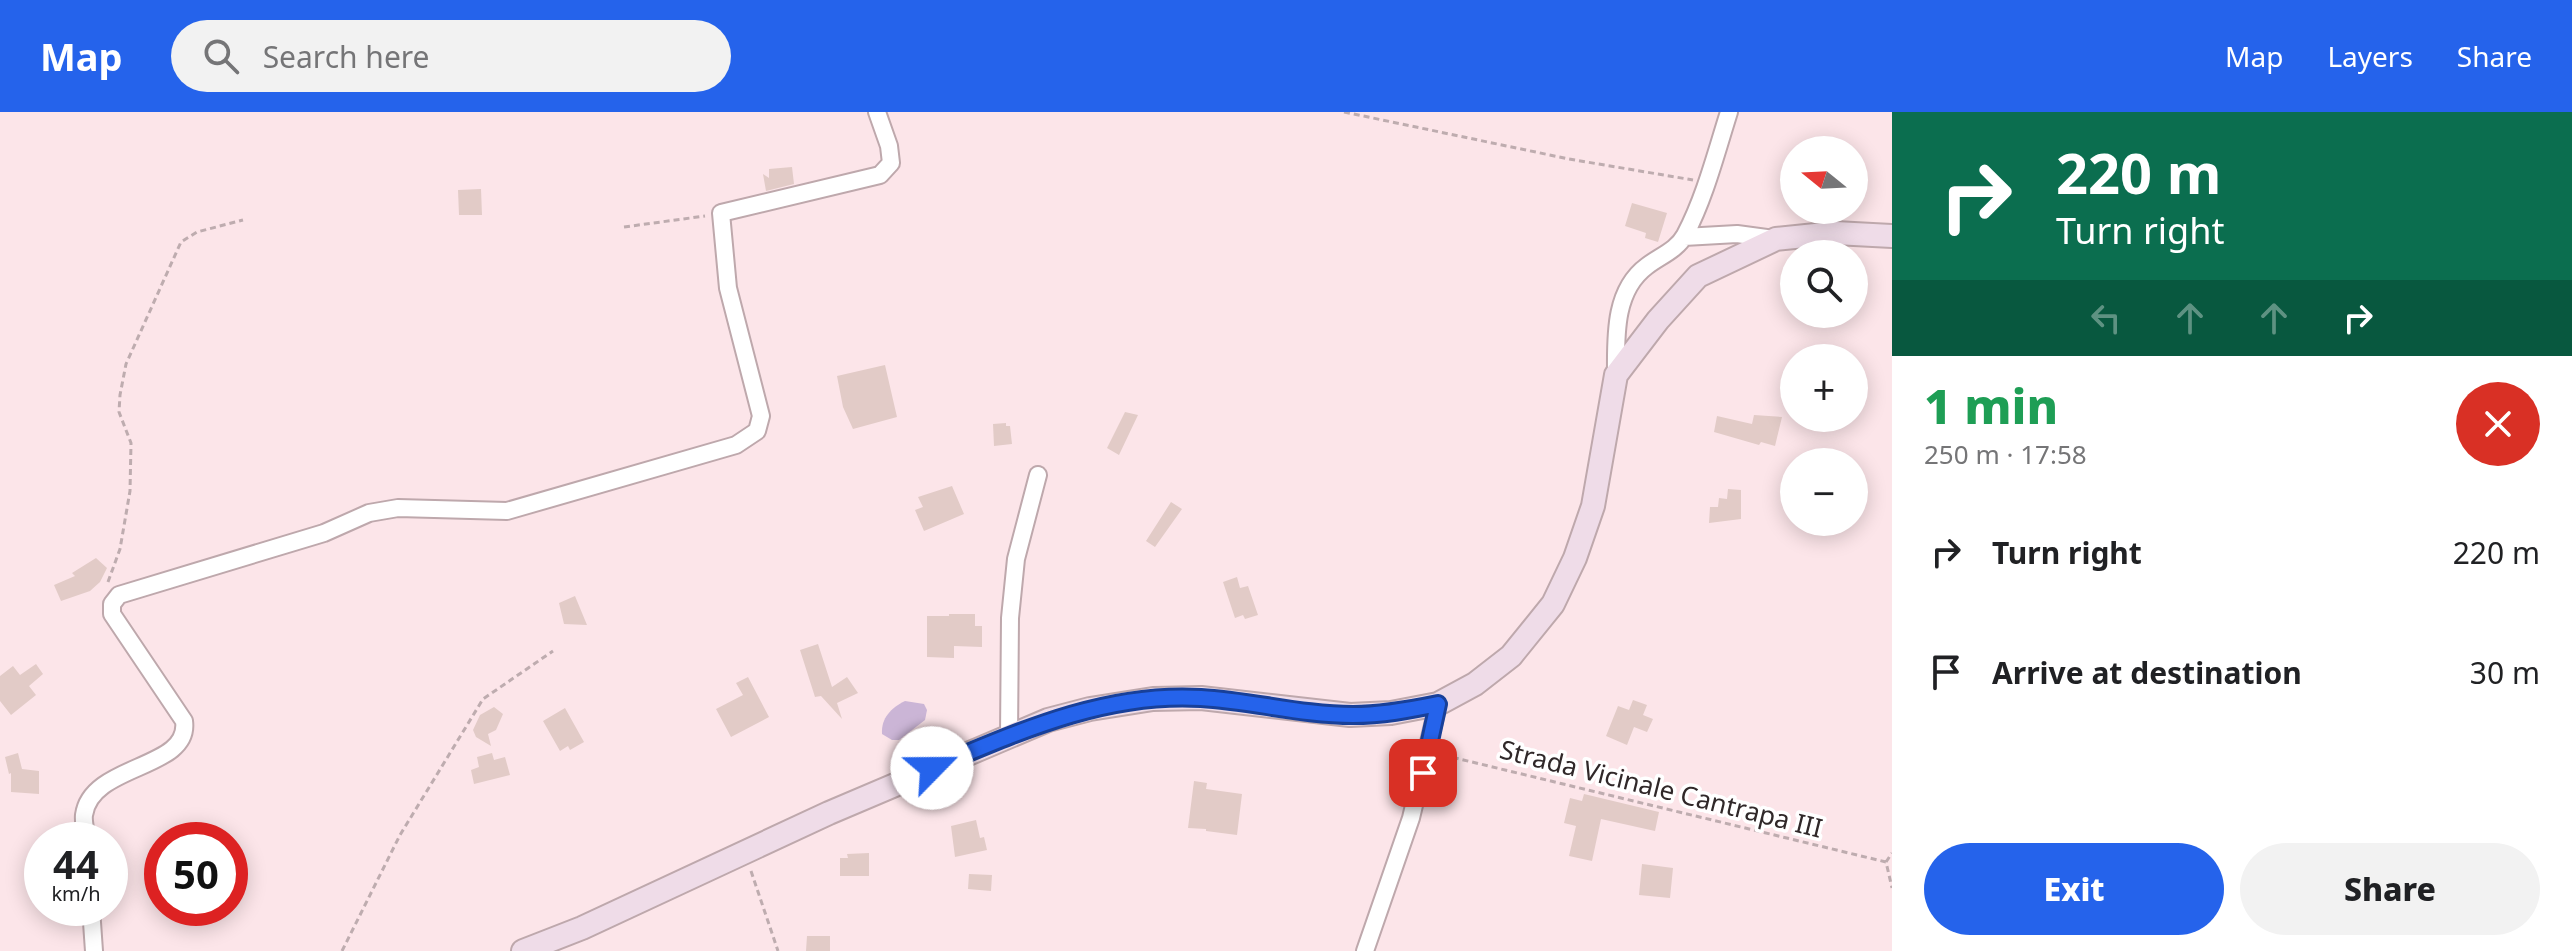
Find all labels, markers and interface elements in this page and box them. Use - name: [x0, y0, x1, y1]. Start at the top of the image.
- search box: [171, 20, 731, 92]
- text: Map: [40, 30, 123, 82]
- icon: search: [199, 34, 243, 78]
- text: Search here: [263, 36, 430, 77]
- text: Map: [2225, 37, 2283, 75]
- text: Layers: [2327, 37, 2413, 75]
- text: Share: [2457, 37, 2532, 75]
- text: 220 m: [2056, 134, 2221, 210]
- north arrow: [1780, 136, 1868, 224]
- map controls: [1780, 136, 1868, 536]
- icon: right: [1924, 144, 2028, 248]
- text: Turn right: [2056, 206, 2224, 255]
- button: search: [1780, 240, 1868, 328]
- icon: left: [2084, 296, 2128, 340]
- icon: ahead: [2168, 296, 2212, 340]
- icon: ahead: [2252, 296, 2296, 340]
- icon: right: [2336, 296, 2380, 340]
- button: +: [1780, 344, 1868, 432]
- text: 1 min: [1924, 373, 2058, 438]
- button: close: [2456, 382, 2540, 466]
- text: 250 m · 17:58: [1924, 436, 2087, 472]
- button: −: [1780, 448, 1868, 536]
- icon: right: [1924, 530, 1968, 574]
- text: Turn right: [1992, 532, 2142, 573]
- text: 220 m: [2453, 532, 2540, 573]
- icon: arrive: [1924, 650, 1968, 694]
- text: Arrive at destination: [1992, 652, 2302, 693]
- text: 30 m: [2470, 652, 2540, 693]
- position arrow: [890, 726, 974, 810]
- street label: Strada Vicinale Cantrapa III: [1496, 731, 1826, 846]
- pin: [1389, 739, 1457, 807]
- icon: arrive: [1401, 751, 1445, 795]
- speed limit sign: 50: [144, 822, 248, 926]
- text: 44: [53, 836, 99, 891]
- button: Exit: [1924, 843, 2224, 935]
- button: Share: [2240, 843, 2540, 935]
- text: km/h: [51, 880, 101, 907]

